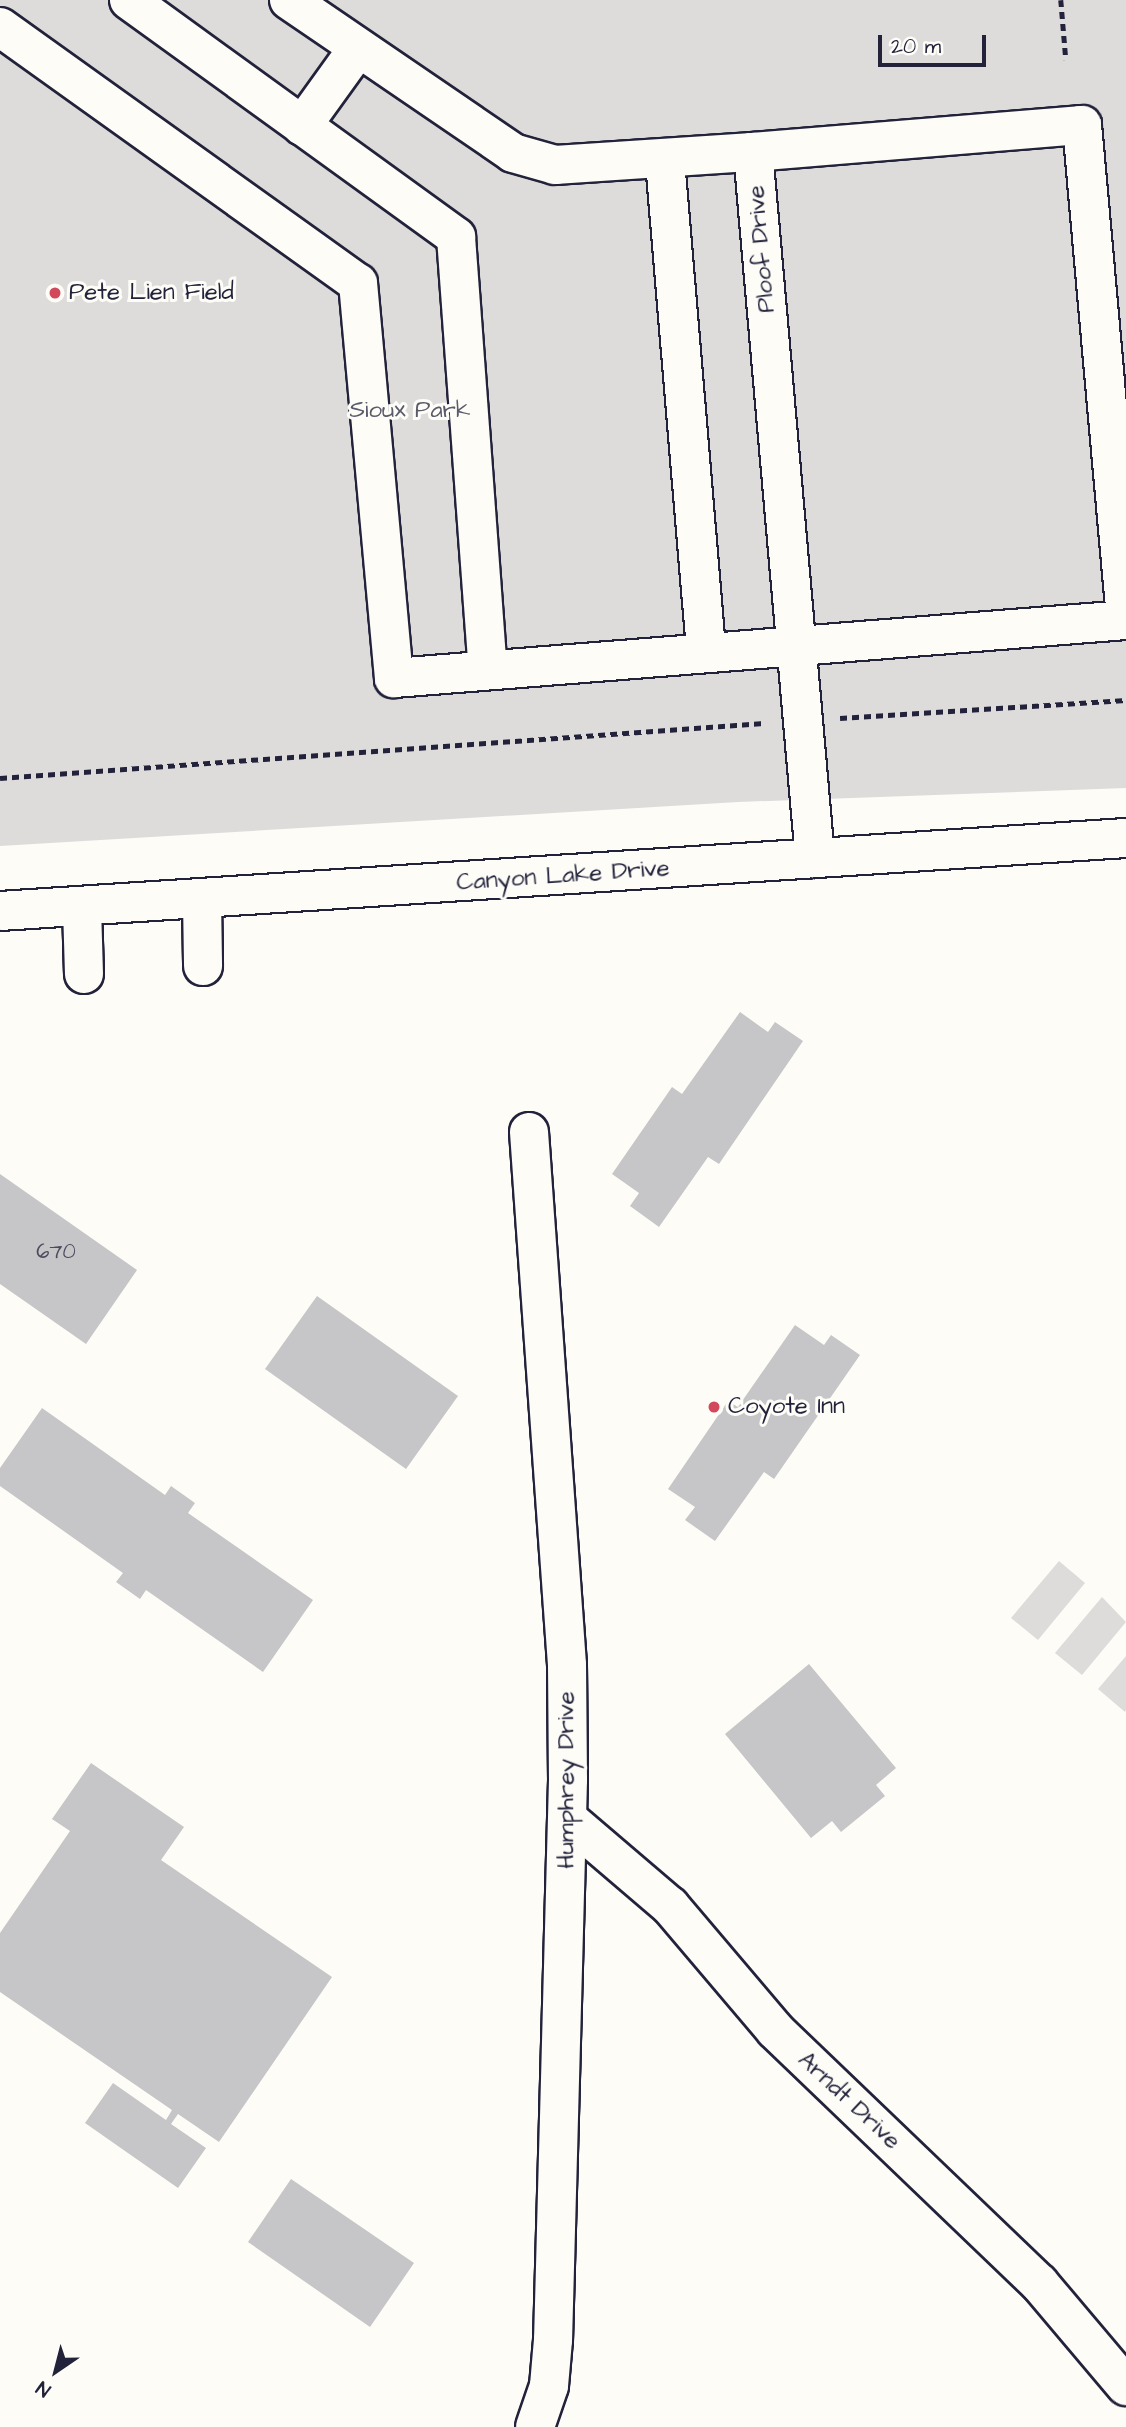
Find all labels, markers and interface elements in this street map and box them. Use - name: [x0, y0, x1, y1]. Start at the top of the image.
- scale bar: [881, 21, 990, 65]
- text: 20 m: [891, 32, 941, 61]
- street label: Ploof Drive: [742, 184, 782, 314]
- place label: Pete Lien Field: [69, 279, 234, 307]
- marker: Pete Lien Field: [47, 285, 63, 301]
- park label: Sioux Park: [349, 397, 471, 425]
- street label: Canyon Lake Drive: [455, 854, 671, 898]
- house number: 670: [36, 1239, 76, 1265]
- place label: Coyote Inn: [728, 1393, 845, 1421]
- marker: Coyote Inn: [706, 1399, 722, 1415]
- street label: Humphrey Drive: [553, 1691, 581, 1869]
- street label: Arndt Drive: [792, 2046, 906, 2156]
- north arrow: [21, 2336, 91, 2406]
- text: N: [31, 2374, 56, 2403]

